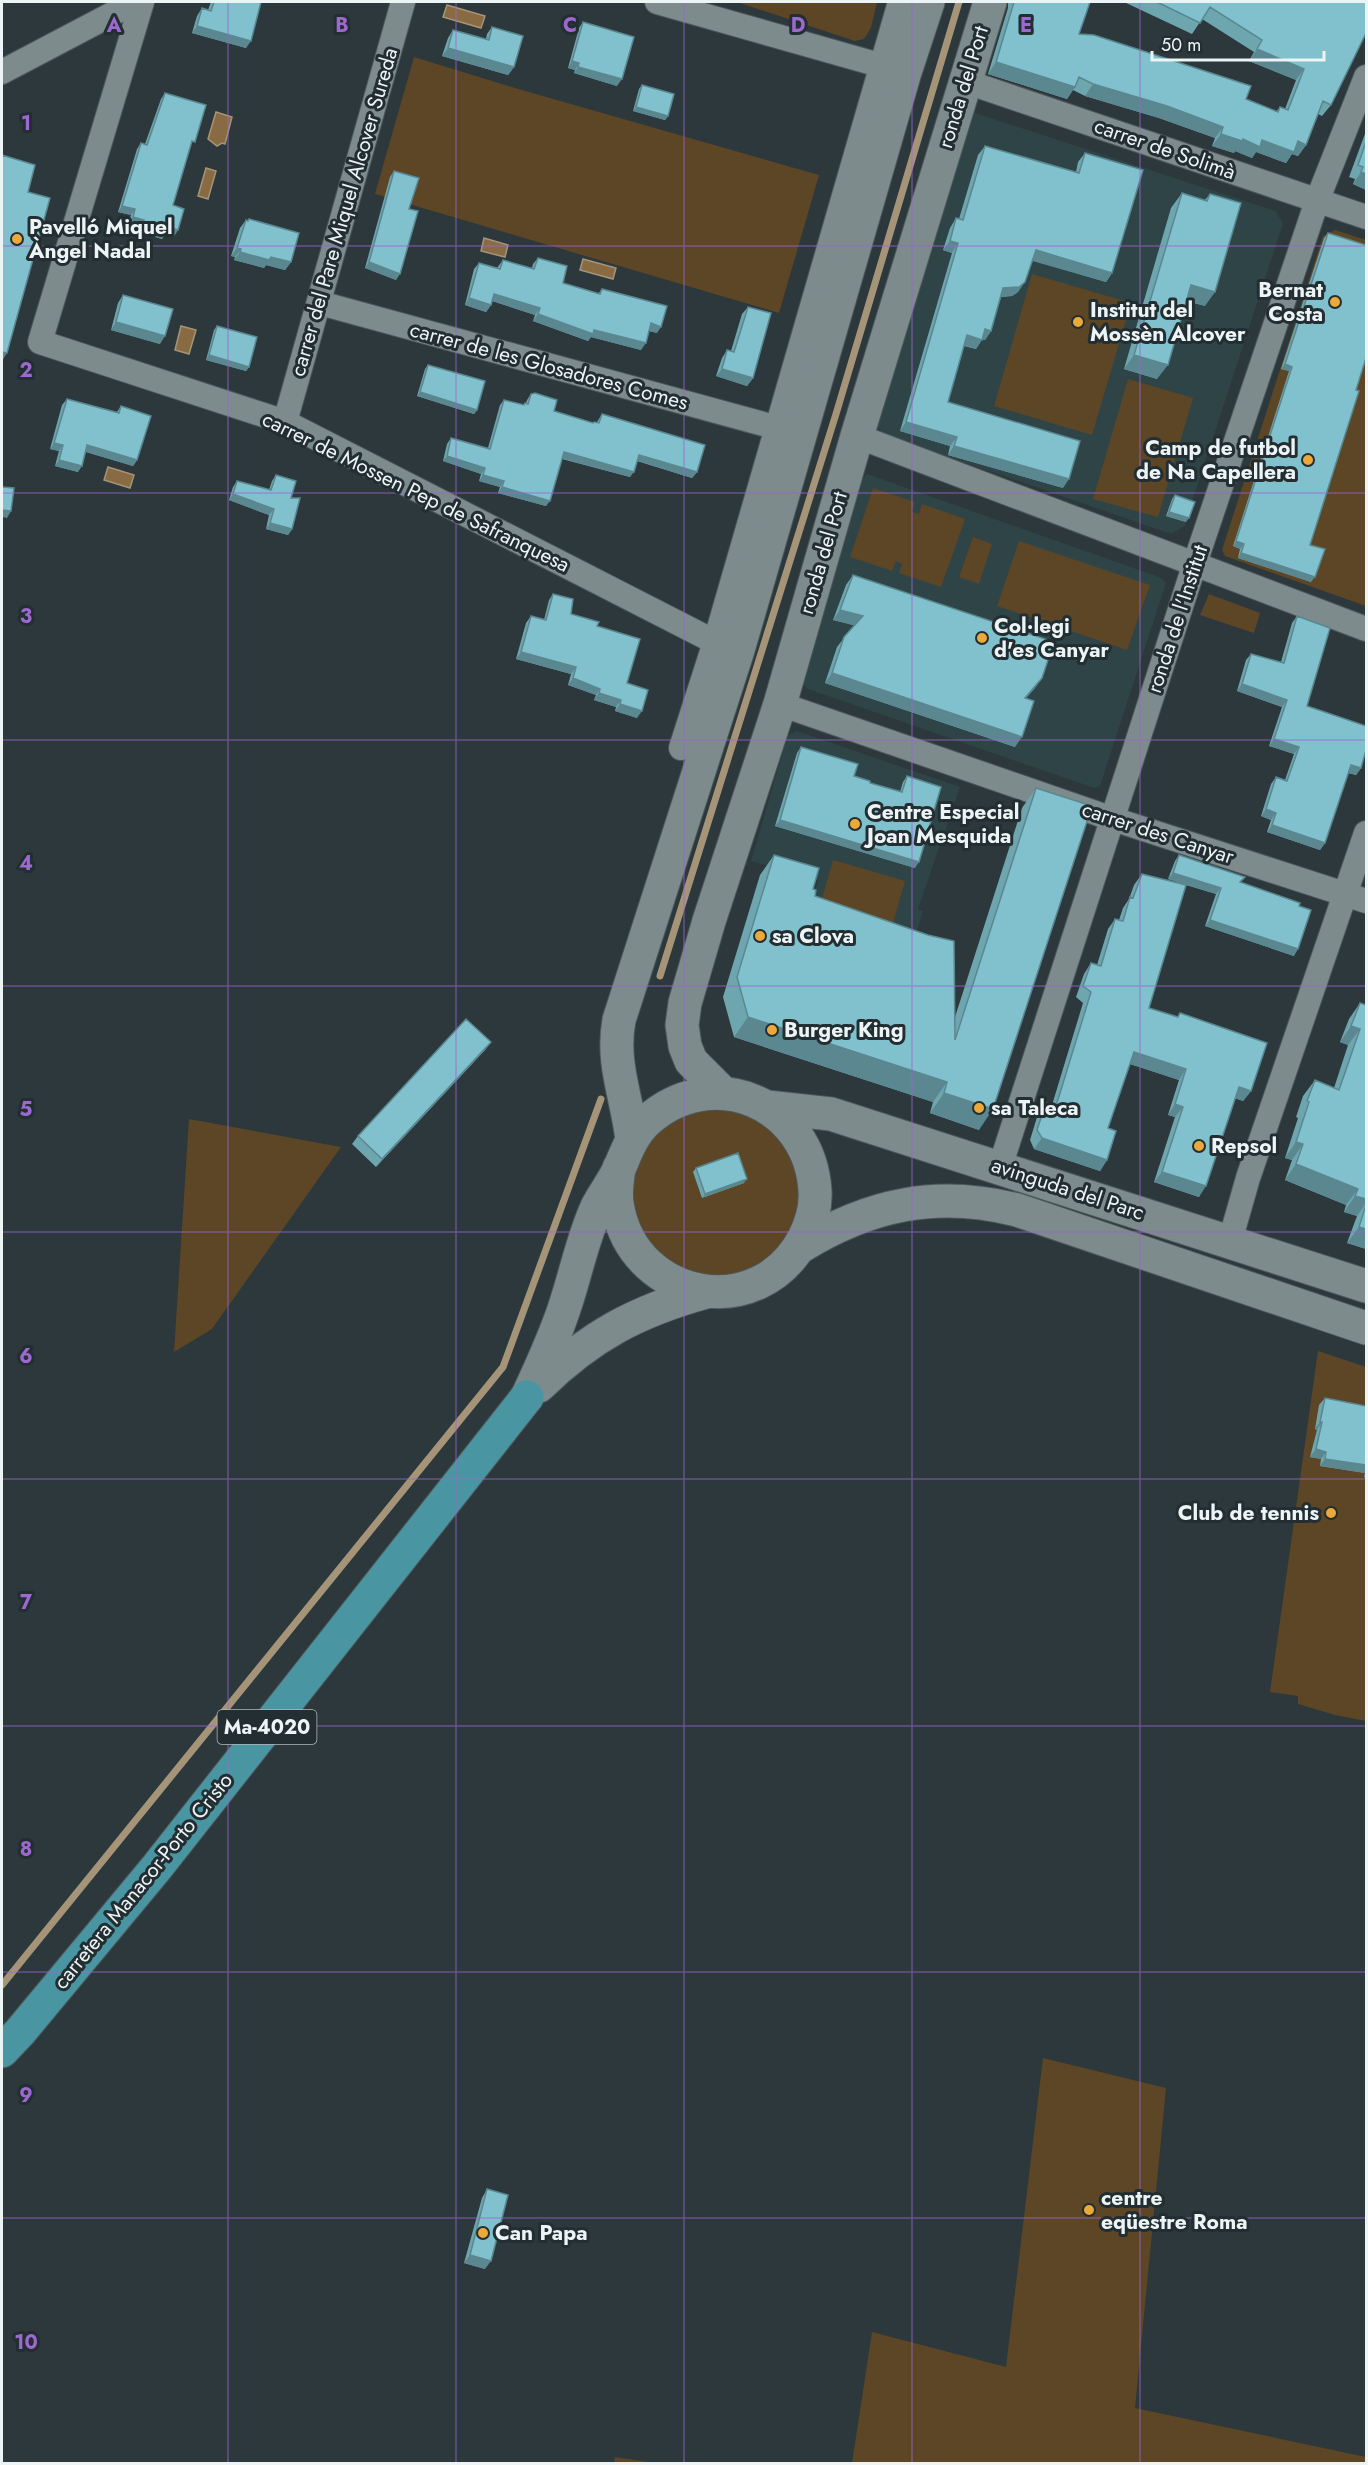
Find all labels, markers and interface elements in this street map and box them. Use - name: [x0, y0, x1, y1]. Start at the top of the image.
- text: A: [106, 11, 122, 40]
- text: B: [335, 11, 349, 40]
- text: C: [563, 11, 577, 40]
- text: D: [791, 11, 805, 40]
- text: E: [1020, 11, 1032, 40]
- street label: ronda del Port: [930, 22, 996, 152]
- scale bar: [1152, 24, 1324, 62]
- text: 50 m: [1161, 32, 1201, 58]
- street label: carrer del Pare Miquel Alcover Sureda: [283, 44, 405, 380]
- text: 1: [21, 109, 31, 138]
- street label: carrer de Solimà: [1090, 111, 1240, 187]
- place label: Pavelló Miquel Àngel Nadal: [28, 212, 173, 266]
- marker: Pavelló Miquel Àngel Nadal: [10, 232, 24, 246]
- place label: Bernat Costa: [1258, 275, 1323, 329]
- place label: Institut del Mossèn Alcover: [1090, 295, 1246, 349]
- marker: Bernat Costa: [1328, 295, 1342, 309]
- street label: carrer de les Glosadores Comes: [407, 314, 691, 418]
- marker: Institut del Mossèn Alcover: [1071, 315, 1085, 329]
- text: 2: [19, 356, 33, 385]
- street label: carrer de Mossen Pep de Safranquesa: [257, 404, 575, 580]
- place label: Camp de futbol de Na Capellera: [1136, 433, 1296, 487]
- marker: Camp de futbol de Na Capellera: [1301, 453, 1315, 467]
- street label: ronda del Port: [791, 488, 855, 618]
- street label: ronda de l'Institut: [1139, 541, 1215, 697]
- text: 3: [20, 602, 32, 631]
- place label: Col·legi d'es Canyar: [994, 611, 1110, 665]
- marker: Col·legi d'es Canyar: [975, 631, 989, 645]
- street label: carrer des Canyar: [1078, 794, 1239, 872]
- place label: Centre Especial Joan Mesquida: [863, 797, 1020, 851]
- marker: Centre Especial Joan Mesquida: [848, 817, 862, 831]
- text: 4: [19, 849, 33, 878]
- place label: sa Clova: [772, 921, 854, 951]
- marker: sa Clova: [753, 929, 767, 943]
- place label: Burger King: [784, 1015, 903, 1045]
- marker: Burger King: [765, 1023, 779, 1037]
- place label: sa Taleca: [991, 1093, 1079, 1123]
- text: 5: [20, 1095, 33, 1124]
- marker: sa Taleca: [972, 1101, 986, 1115]
- place label: Repsol: [1211, 1131, 1277, 1161]
- marker: Repsol: [1192, 1139, 1206, 1153]
- street label: avinguda del Parc: [988, 1150, 1148, 1228]
- text: 6: [19, 1342, 33, 1371]
- place label: Club de tennis: [1178, 1498, 1319, 1528]
- marker: Club de tennis: [1324, 1506, 1338, 1520]
- text: 7: [20, 1588, 33, 1617]
- road number: Ma-4020: [218, 1710, 316, 1744]
- street label: carretera Manacor-Porto Cristo: [46, 1767, 240, 1995]
- text: 8: [20, 1835, 32, 1864]
- text: 9: [19, 2081, 33, 2110]
- place label: centre eqüestre Roma: [1101, 2183, 1248, 2237]
- marker: centre eqüestre Roma: [1082, 2203, 1096, 2217]
- place label: Can Papa: [495, 2218, 587, 2248]
- marker: Can Papa: [476, 2226, 490, 2240]
- text: 10: [14, 2328, 38, 2357]

